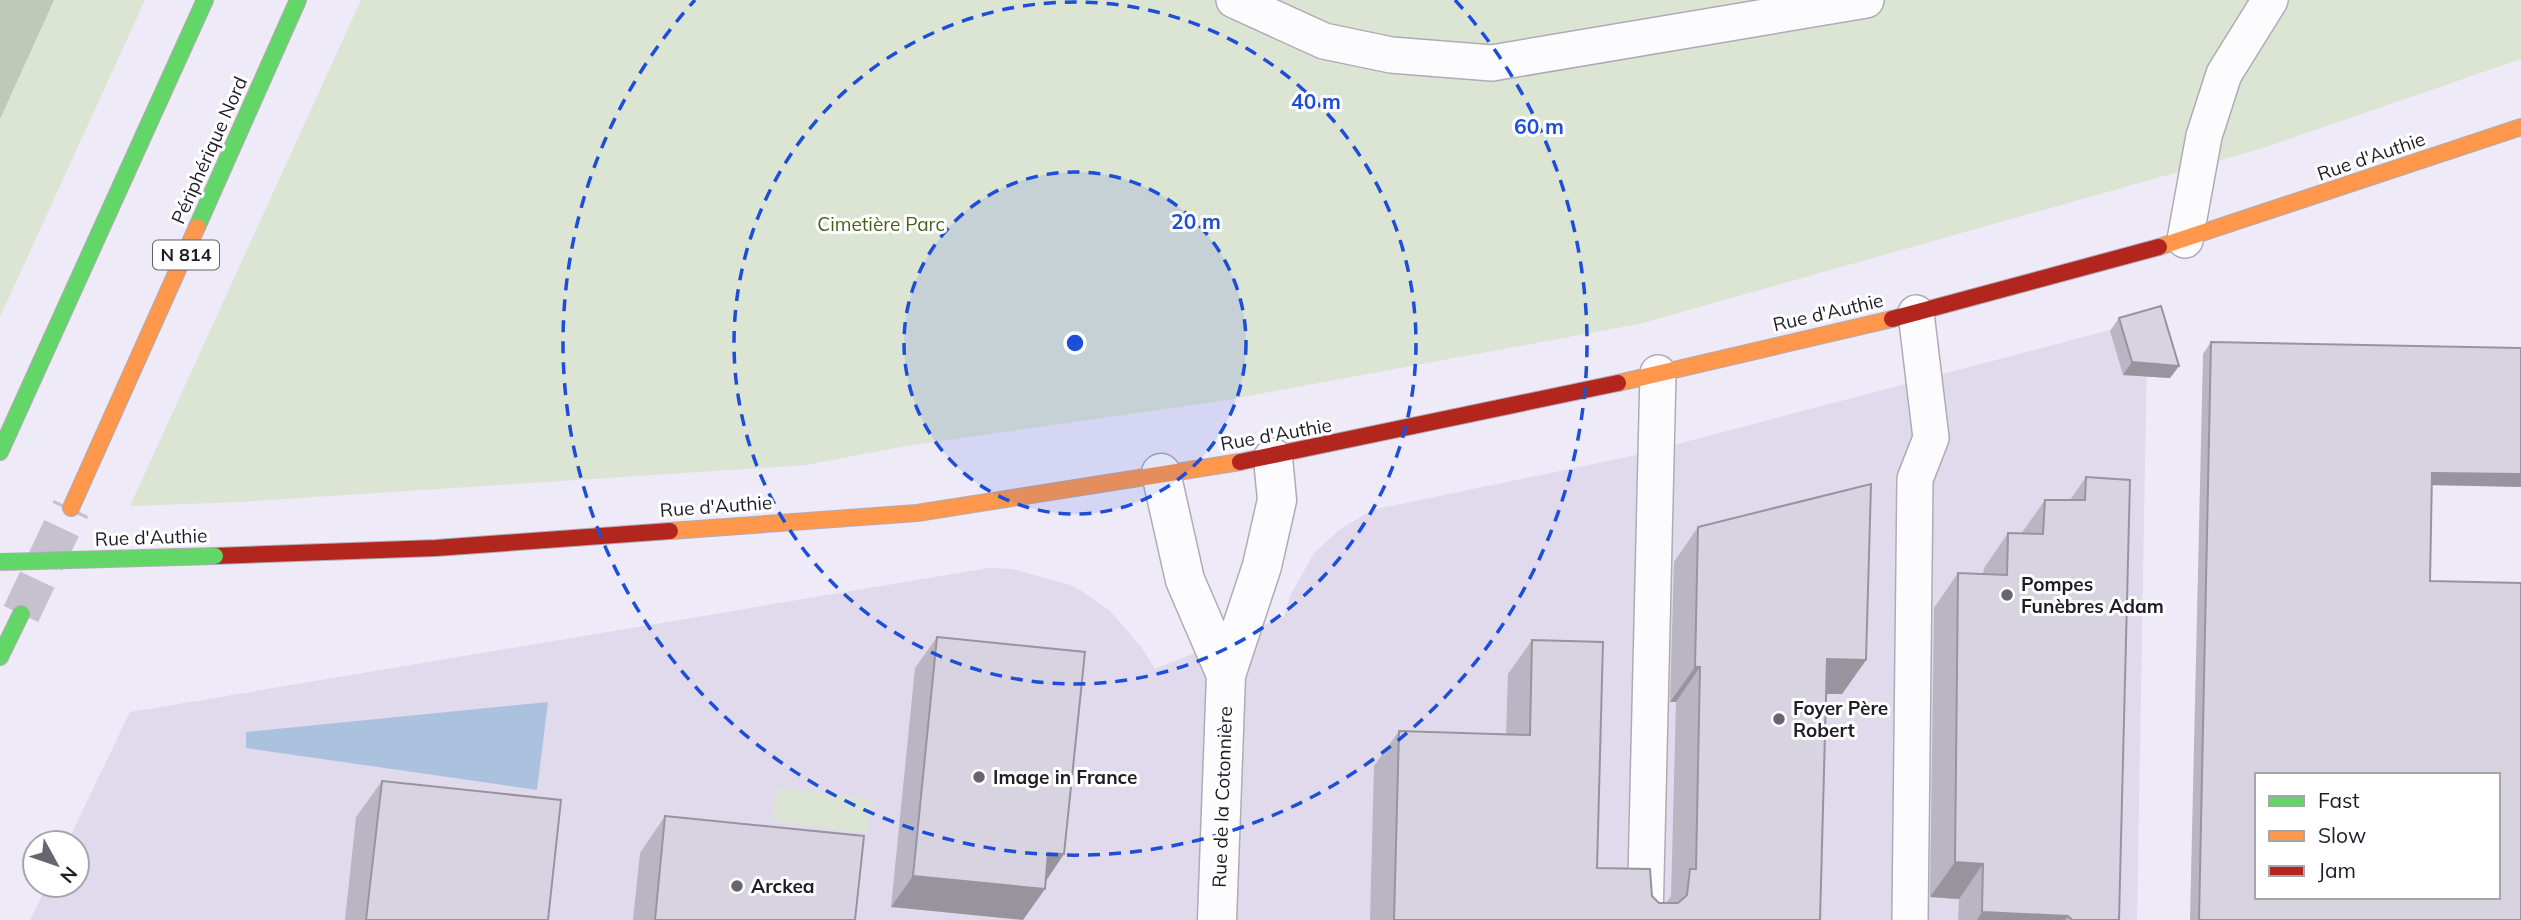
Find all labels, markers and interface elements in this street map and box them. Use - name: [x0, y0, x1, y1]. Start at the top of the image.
- street label: Périphérique Nord: [166, 73, 252, 227]
- text: 40 m: [1291, 88, 1341, 114]
- text: 60 m: [1514, 113, 1564, 139]
- street label: Rue d'Authie: [2314, 126, 2428, 186]
- text: 20 m: [1171, 208, 1221, 234]
- park label: Cimetière Parc: [817, 212, 945, 236]
- road number: N 814: [153, 241, 219, 270]
- street label: Rue d'Authie: [1770, 288, 1886, 336]
- centre of rings: [1063, 331, 1087, 355]
- street label: Rue d'Authie: [1218, 412, 1334, 456]
- street label: Rue d'Authie: [659, 490, 773, 522]
- street label: Rue d'Authie: [94, 523, 208, 551]
- place label: Pompes Funèbres Adam: [2021, 572, 2164, 618]
- marker: Pompes Funèbres Adam: [1999, 587, 2015, 603]
- place label: Foyer Père Robert: [1793, 696, 1888, 742]
- street label: Rue de la Cotonnière: [1207, 706, 1237, 888]
- marker: Foyer Père Robert: [1771, 711, 1787, 727]
- place label: Image in France: [993, 765, 1137, 789]
- marker: Image in France: [971, 769, 987, 785]
- legend: [2255, 773, 2500, 899]
- text: Fast: [2318, 787, 2360, 813]
- text: Slow: [2318, 822, 2366, 848]
- north arrow: [21, 829, 91, 899]
- text: Jam: [2318, 857, 2356, 883]
- text: N: [55, 862, 83, 888]
- place label: Arckea: [751, 874, 815, 898]
- marker: Arckea: [729, 878, 745, 894]

